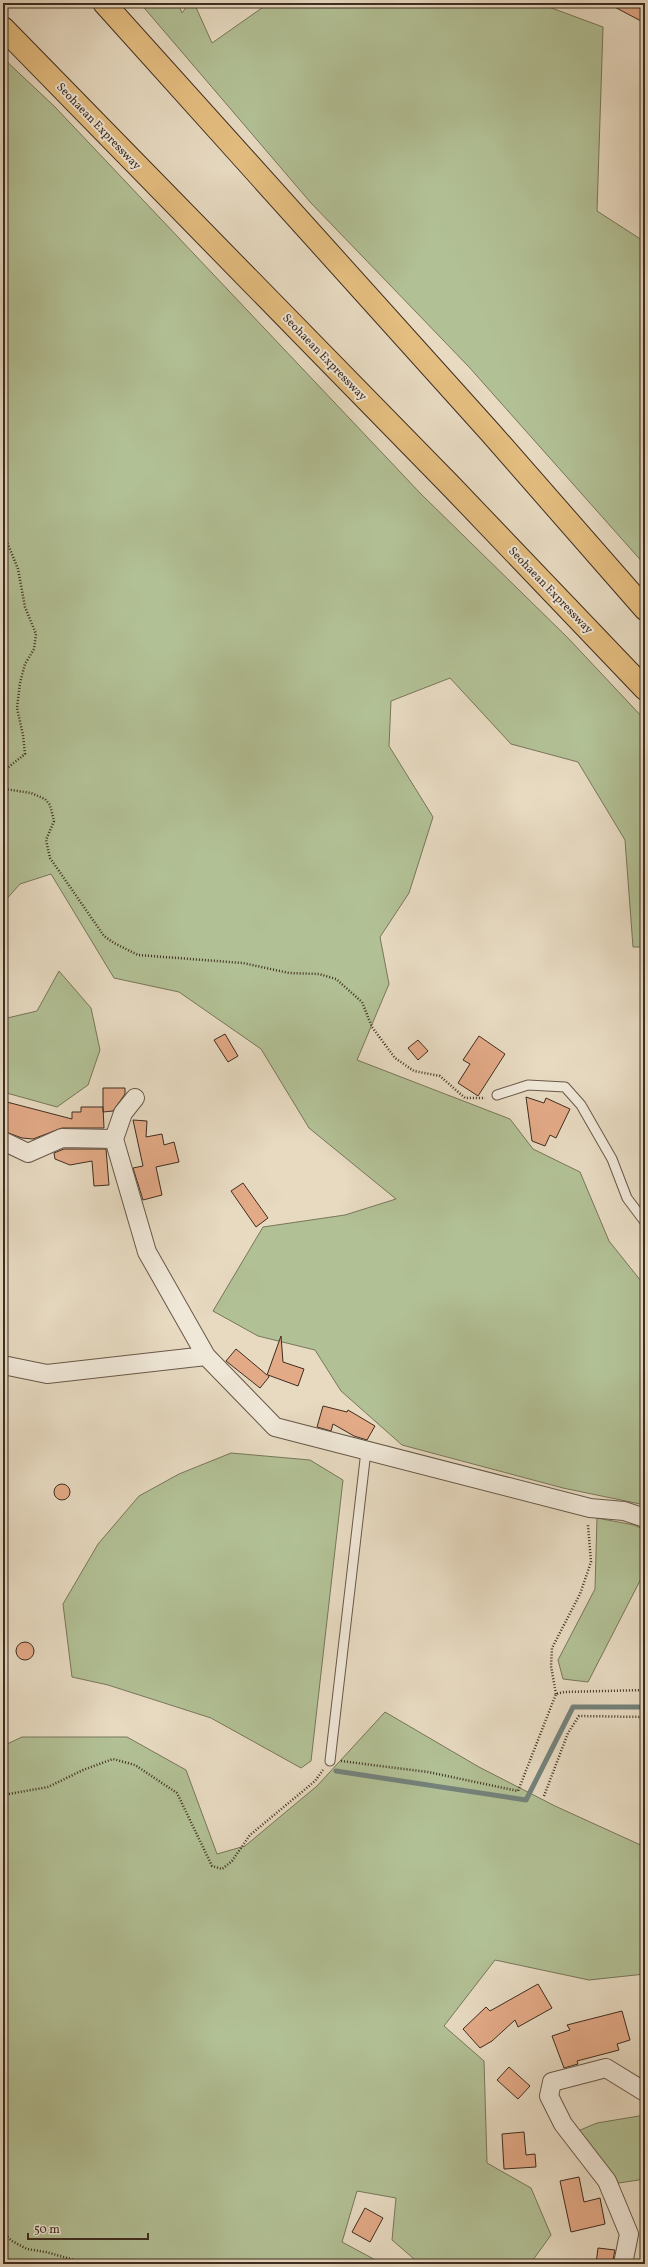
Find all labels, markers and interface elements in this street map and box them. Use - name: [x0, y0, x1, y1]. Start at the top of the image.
- street label: Seohaean Expressway: [52, 80, 144, 174]
- street label: Seohaean Expressway: [278, 311, 370, 405]
- street label: Seohaean Expressway: [504, 544, 596, 638]
- scale bar: [28, 2215, 148, 2241]
- text: 50 m: [34, 2222, 60, 2238]

